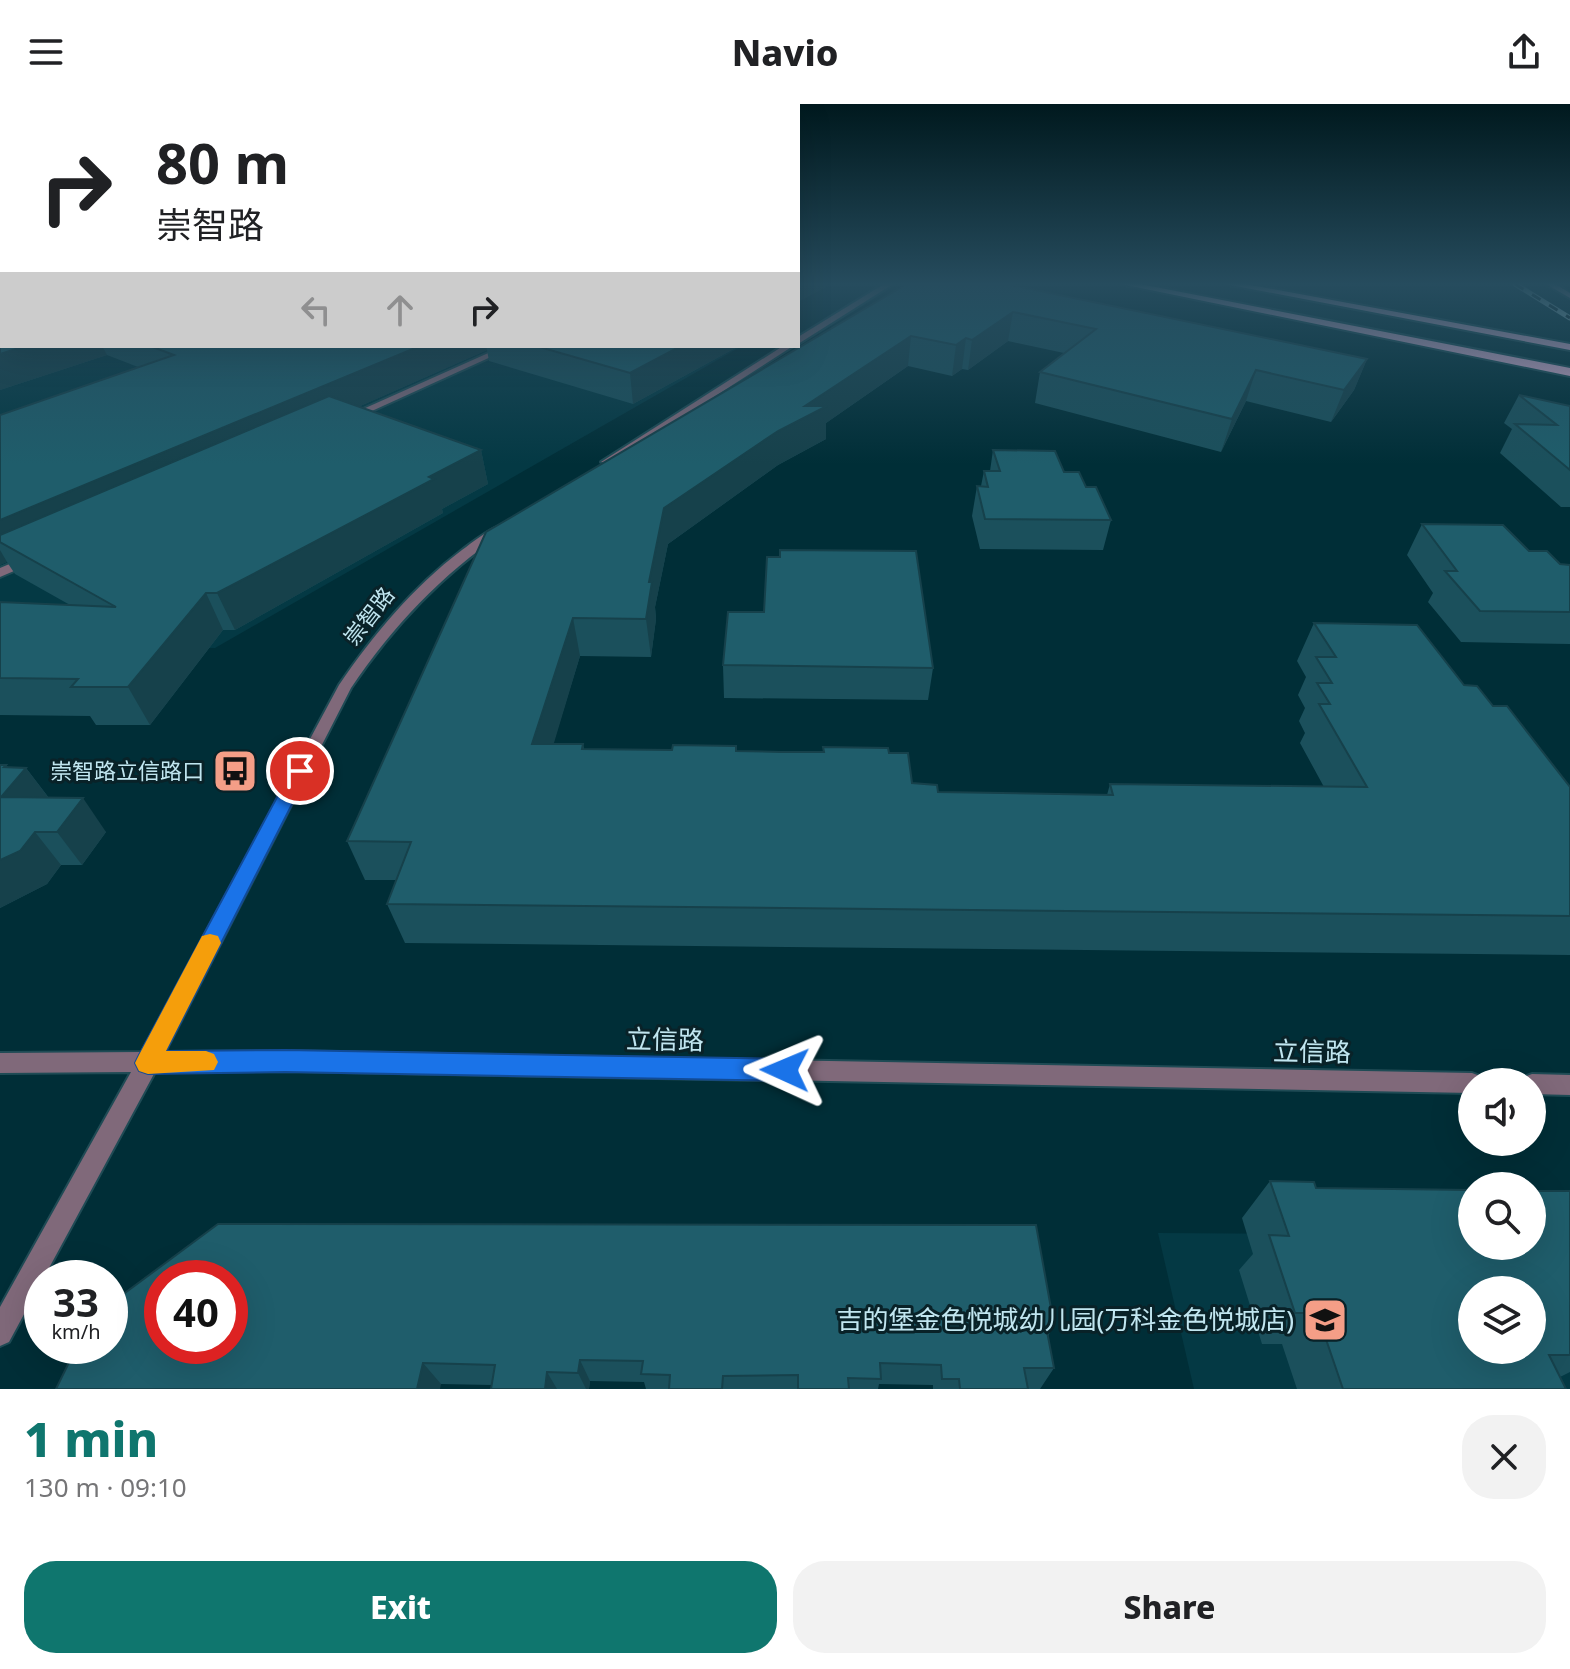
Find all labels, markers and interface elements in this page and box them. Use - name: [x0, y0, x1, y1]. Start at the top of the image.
- text: Navio: [732, 28, 838, 77]
- icon: menu: [24, 30, 68, 74]
- icon: share: [1502, 30, 1546, 74]
- text: 80 m: [156, 124, 289, 200]
- icon: right: [24, 136, 128, 240]
- text: 崇智路: [156, 200, 264, 249]
- icon: left: [294, 288, 338, 332]
- icon: ahead: [378, 288, 422, 332]
- icon: right: [462, 288, 506, 332]
- street label: 崇智路: [336, 580, 400, 651]
- pin: [266, 737, 334, 805]
- bus stop icon: 崇智路立信路口: [211, 747, 259, 795]
- icon: arrive: [278, 749, 322, 793]
- place label: 崇智路立信路口: [50, 755, 204, 785]
- street label: 立信路: [626, 1020, 704, 1058]
- position arrow: [743, 1028, 827, 1112]
- street label: 立信路: [1273, 1032, 1351, 1070]
- map controls: [1458, 1068, 1546, 1364]
- button: sound: [1458, 1068, 1546, 1156]
- button: search: [1458, 1172, 1546, 1260]
- speed limit sign: 40: [144, 1260, 248, 1364]
- text: 33: [53, 1274, 99, 1329]
- button: layers: [1458, 1276, 1546, 1364]
- school or university icon: 吉的堡金色悦城幼儿园(万科金色悦城店): [1301, 1296, 1349, 1344]
- place label: 吉的堡金色悦城幼儿园(万科金色悦城店): [836, 1301, 1294, 1337]
- text: km/h: [51, 1318, 101, 1345]
- text: 1 min: [24, 1406, 158, 1471]
- button: close: [1462, 1415, 1546, 1499]
- text: 130 m · 09:10: [24, 1469, 187, 1505]
- button: Exit: [24, 1561, 777, 1653]
- button: Share: [793, 1561, 1546, 1653]

